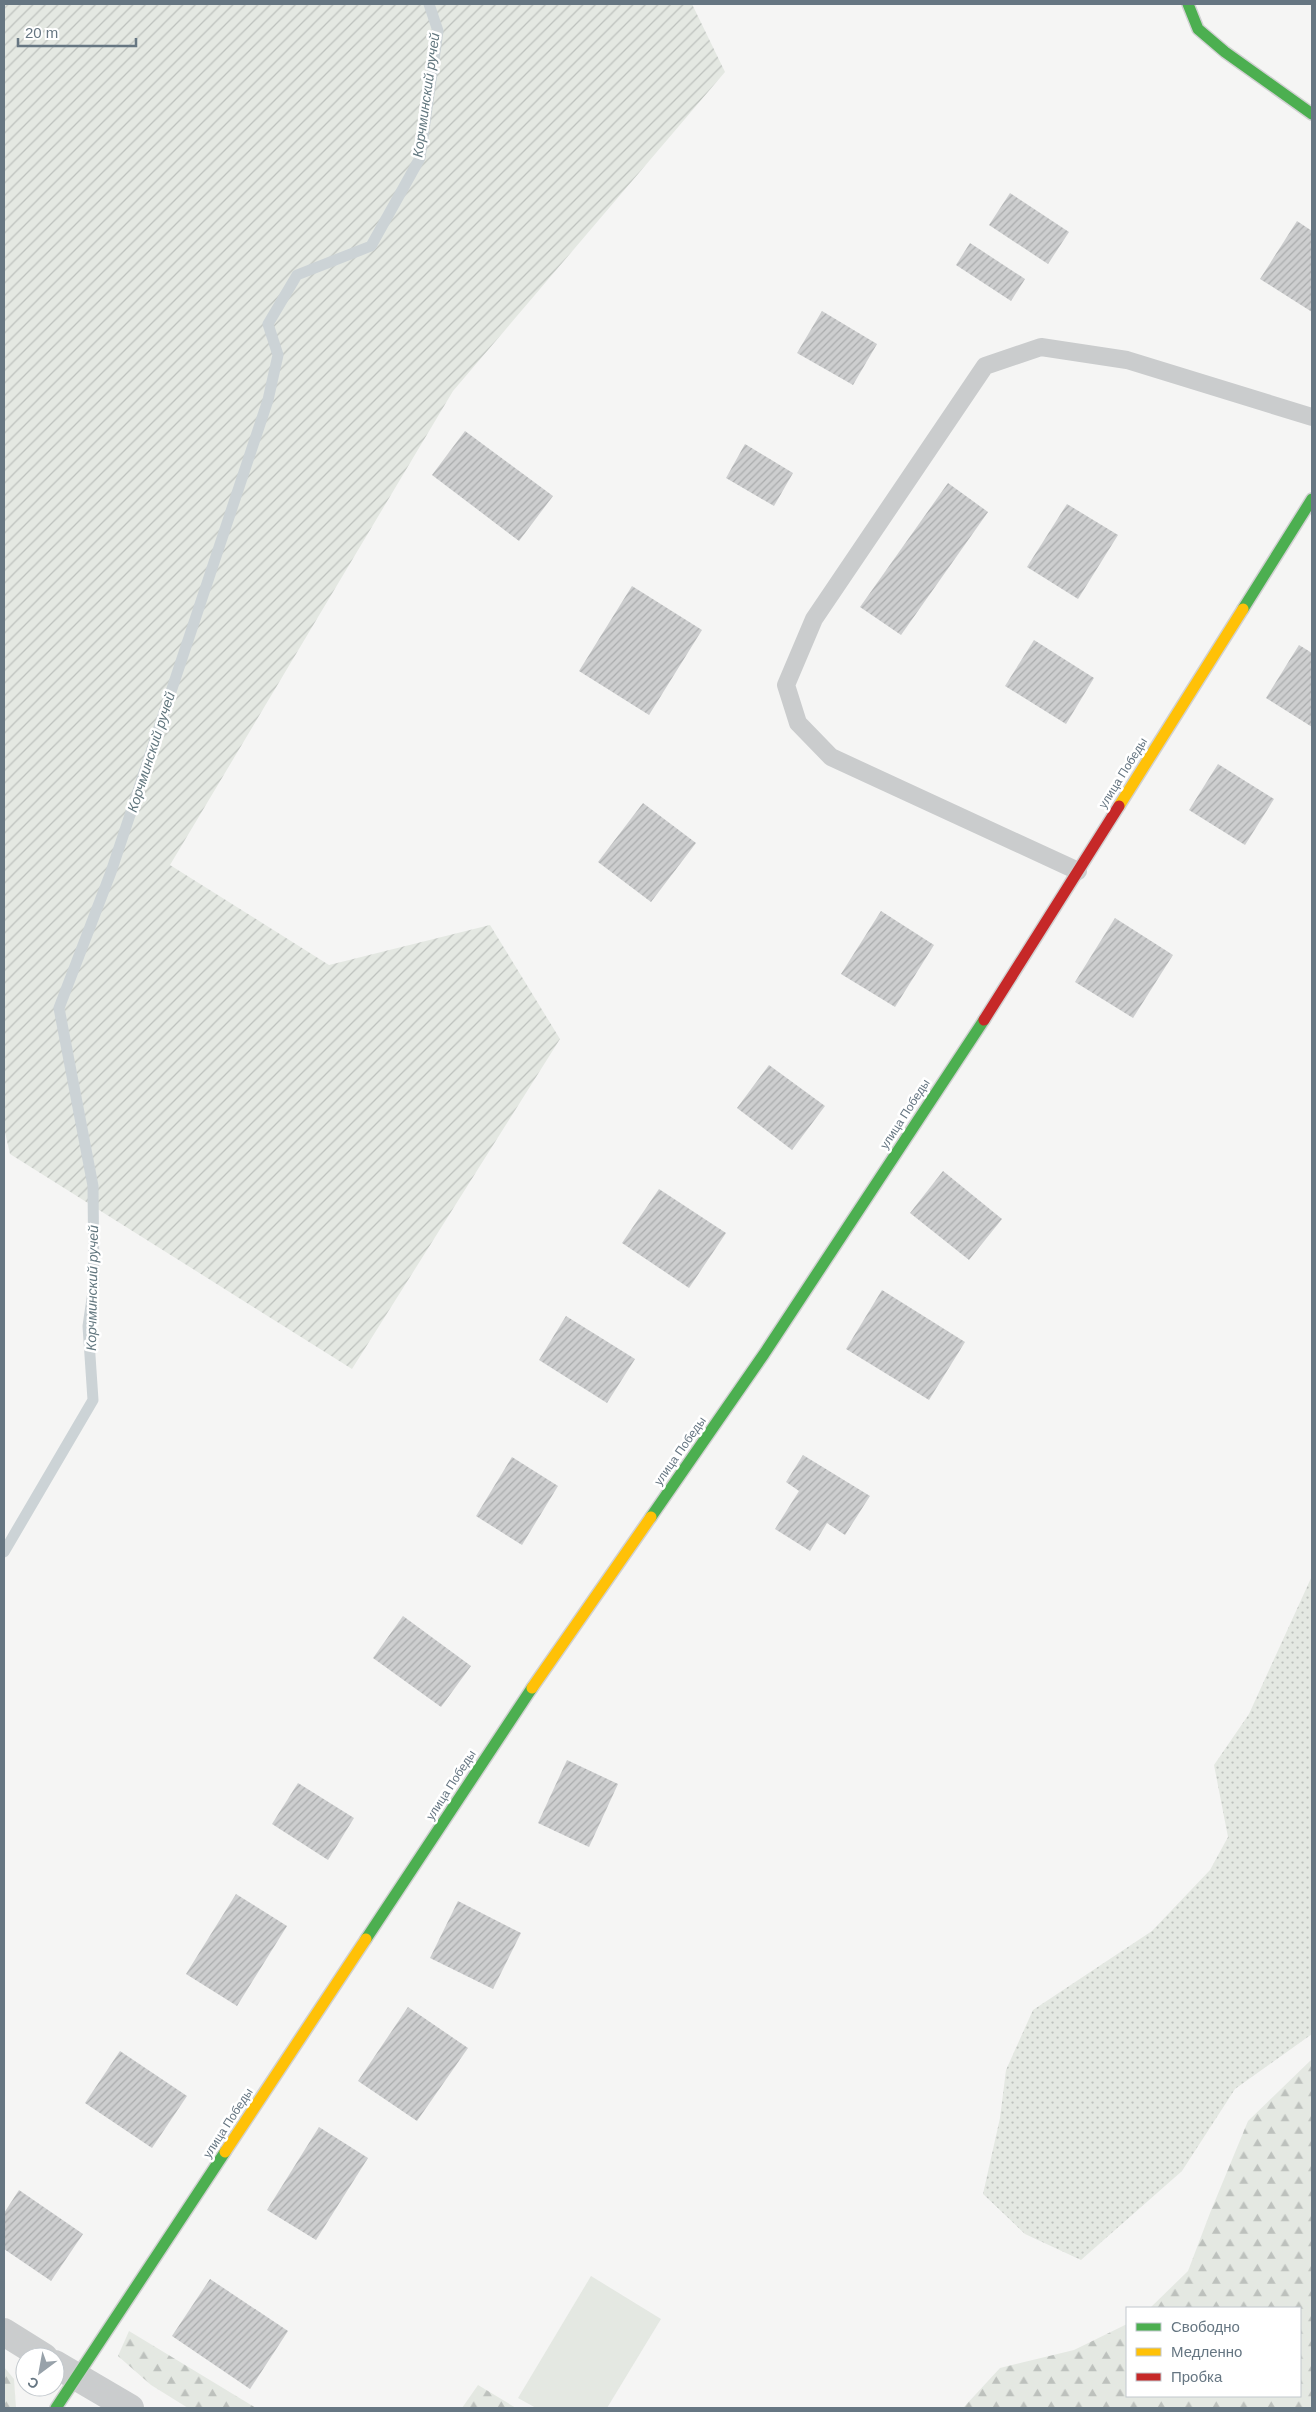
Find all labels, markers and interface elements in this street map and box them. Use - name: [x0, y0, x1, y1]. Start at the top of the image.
- scale bar: [18, 15, 135, 47]
- text: 20 m: [25, 24, 58, 41]
- water label: Корчминский ручей: [409, 31, 443, 158]
- water label: Корчминский ручей: [124, 690, 178, 814]
- street label: улица Победы: [1096, 735, 1150, 811]
- street label: улица Победы: [877, 1076, 933, 1152]
- water label: Корчминский ручей: [83, 1225, 101, 1351]
- street label: улица Победы: [651, 1414, 709, 1488]
- street label: улица Победы: [423, 1747, 479, 1823]
- street label: улица Победы: [200, 2085, 256, 2161]
- legend: [1126, 2307, 1301, 2397]
- text: Свободно: [1171, 2318, 1240, 2335]
- text: Медленно: [1171, 2343, 1242, 2360]
- north arrow: [15, 2347, 65, 2397]
- text: Пробка: [1171, 2368, 1223, 2385]
- text: С: [25, 2374, 42, 2392]

